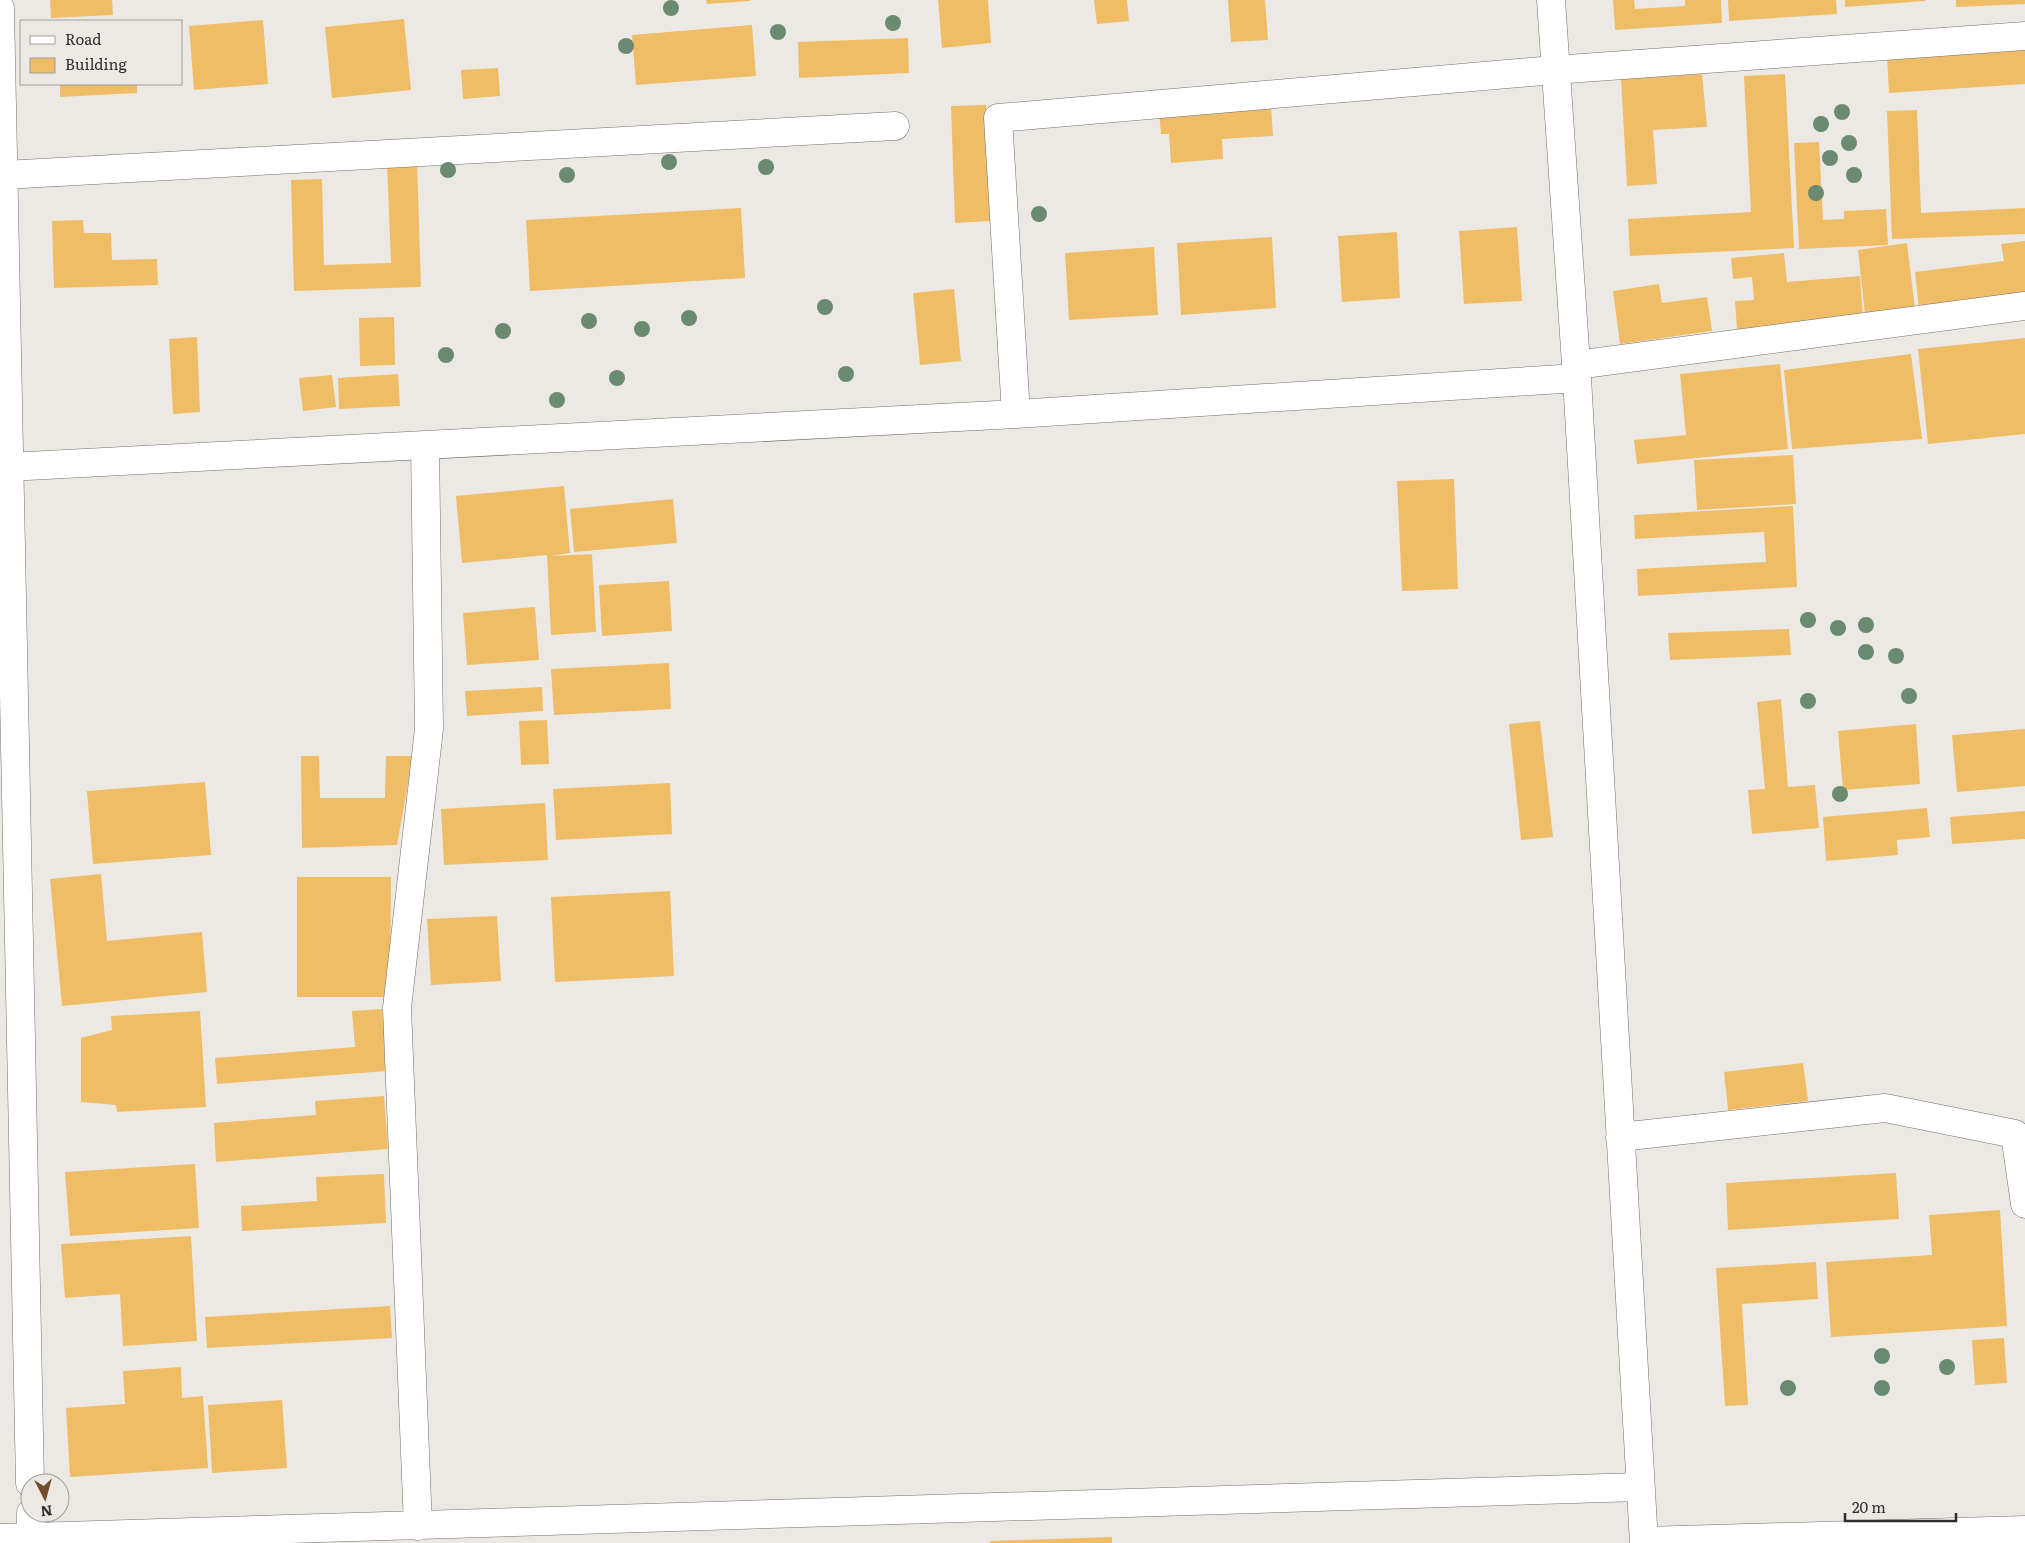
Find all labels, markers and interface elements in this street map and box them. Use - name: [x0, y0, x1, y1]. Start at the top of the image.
- legend: [20, 20, 182, 85]
- text: Road: [65, 27, 101, 50]
- text: Building: [65, 52, 127, 75]
- north arrow: [20, 1473, 70, 1523]
- scale bar: [1845, 1490, 1956, 1522]
- text: 20 m: [1852, 1495, 1886, 1518]
- text: N: [39, 1501, 53, 1523]

